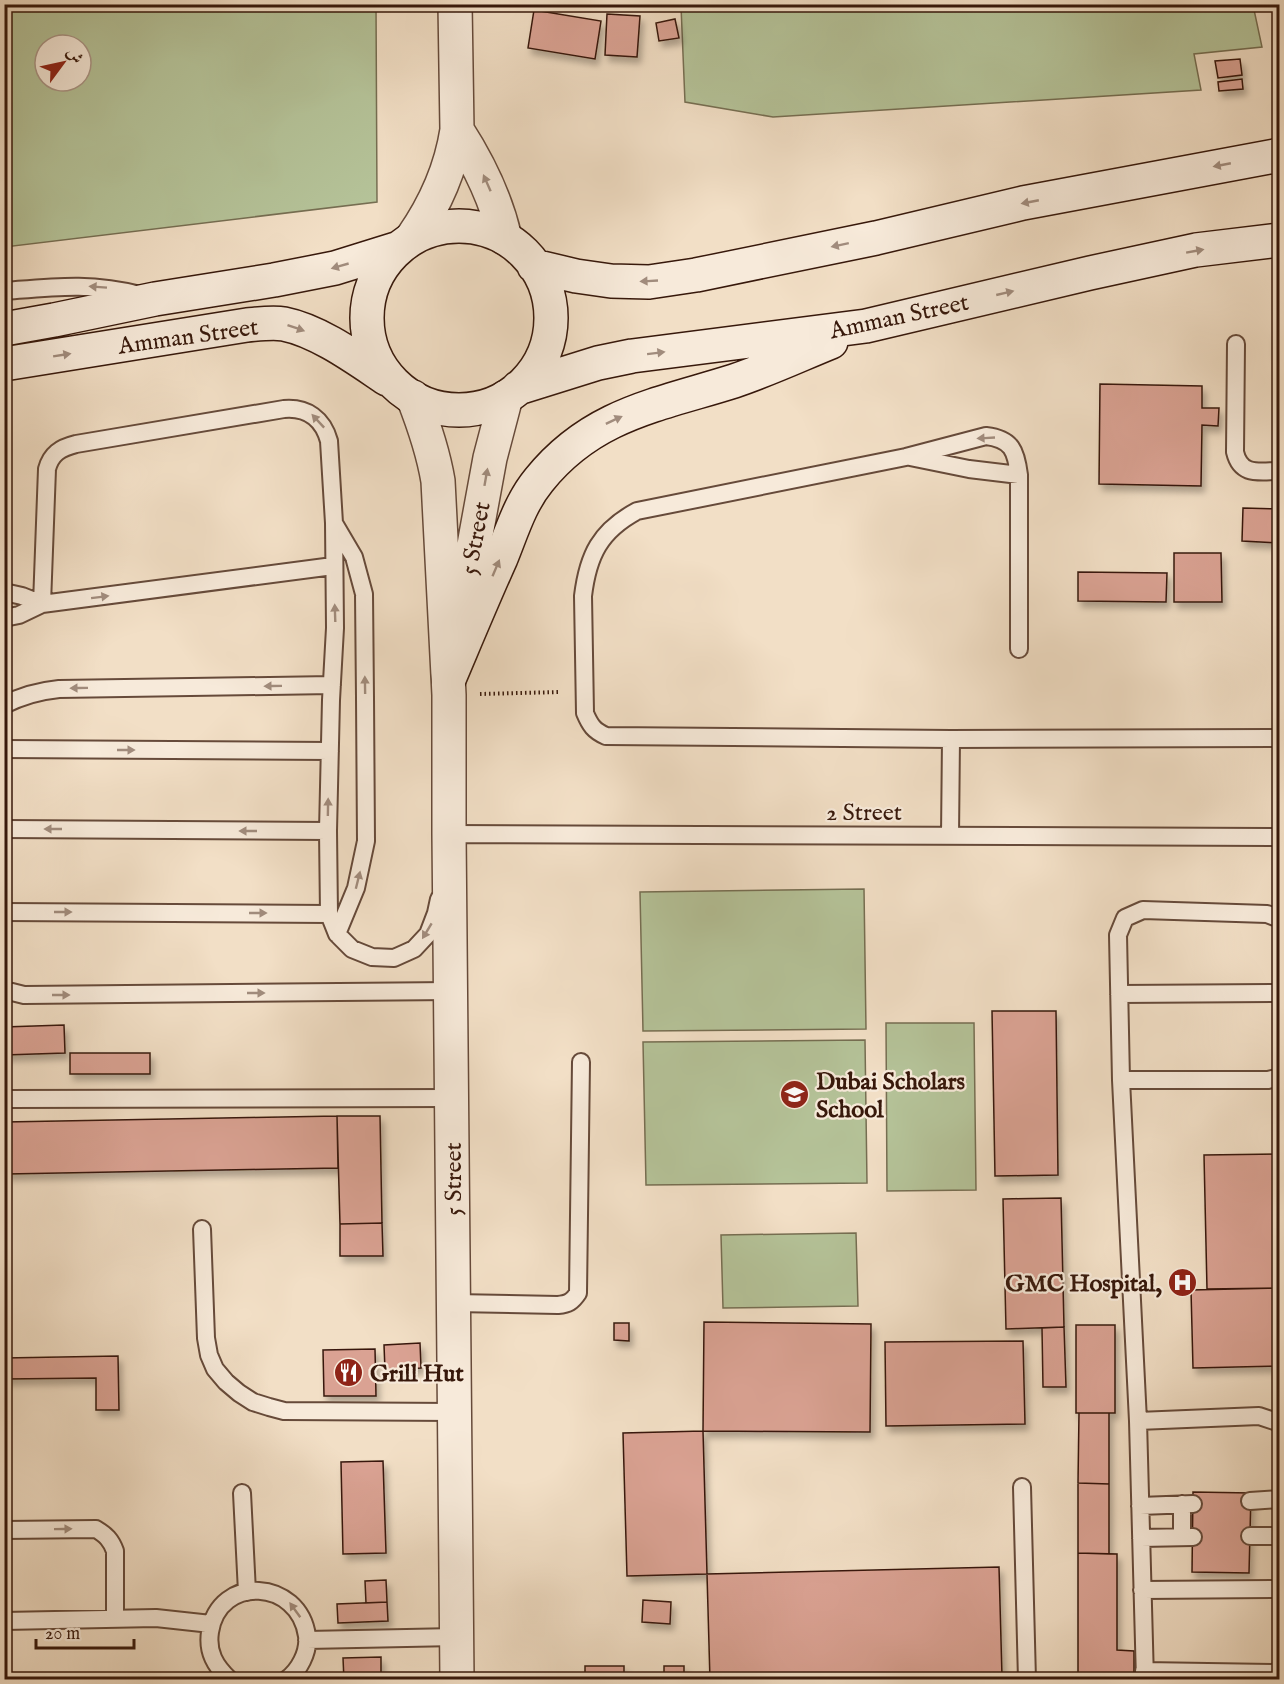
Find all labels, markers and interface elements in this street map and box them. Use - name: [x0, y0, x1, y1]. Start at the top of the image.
- north arrow: [33, 33, 93, 93]
- text: ش: [61, 44, 87, 68]
- one-way arrow: [1212, 161, 1231, 170]
- one-way arrow: [482, 174, 491, 192]
- one-way arrow: [1021, 198, 1040, 207]
- one-way arrow: [831, 241, 850, 251]
- one-way arrow: [1186, 246, 1205, 255]
- one-way arrow: [331, 262, 349, 271]
- one-way arrow: [639, 276, 658, 286]
- one-way arrow: [89, 282, 108, 291]
- street label: Amman Street: [826, 288, 972, 348]
- one-way arrow: [996, 288, 1014, 298]
- street label: Amman Street: [115, 312, 260, 363]
- one-way arrow: [287, 324, 305, 334]
- one-way arrow: [646, 348, 665, 358]
- one-way arrow: [53, 350, 72, 359]
- one-way arrow: [311, 414, 325, 429]
- one-way arrow: [606, 416, 623, 425]
- one-way arrow: [977, 434, 996, 443]
- one-way arrow: [482, 468, 491, 487]
- street label: 5 Street: [454, 499, 499, 577]
- one-way arrow: [491, 558, 501, 576]
- one-way arrow: [90, 592, 109, 601]
- one-way arrow: [330, 603, 339, 622]
- one-way arrow: [360, 676, 370, 695]
- one-way arrow: [264, 681, 283, 691]
- one-way arrow: [69, 684, 88, 693]
- one-way arrow: [116, 745, 135, 754]
- one-way arrow: [324, 798, 333, 817]
- street label: 2 Street: [826, 798, 902, 829]
- one-way arrow: [44, 825, 63, 834]
- one-way arrow: [239, 826, 258, 836]
- one-way arrow: [354, 871, 364, 889]
- one-way arrow: [53, 907, 72, 917]
- one-way arrow: [248, 909, 267, 918]
- one-way arrow: [422, 923, 433, 940]
- one-way arrow: [247, 988, 266, 998]
- one-way arrow: [52, 990, 71, 1000]
- place label: Dubai Scholars School: [816, 1067, 965, 1126]
- school or university icon: Dubai Scholars School: [779, 1079, 811, 1111]
- street label: 5 Street: [439, 1142, 470, 1216]
- hospital icon: GMC Hospital,: [1167, 1267, 1199, 1299]
- place label: GMC Hospital,: [1005, 1269, 1163, 1300]
- restaurant icon: Grill Hut: [333, 1357, 365, 1389]
- place label: Grill Hut: [370, 1359, 464, 1390]
- one-way arrow: [53, 1525, 72, 1534]
- one-way arrow: [290, 1603, 302, 1618]
- scale bar: [36, 1612, 134, 1650]
- text: 20 m: [45, 1623, 80, 1646]

